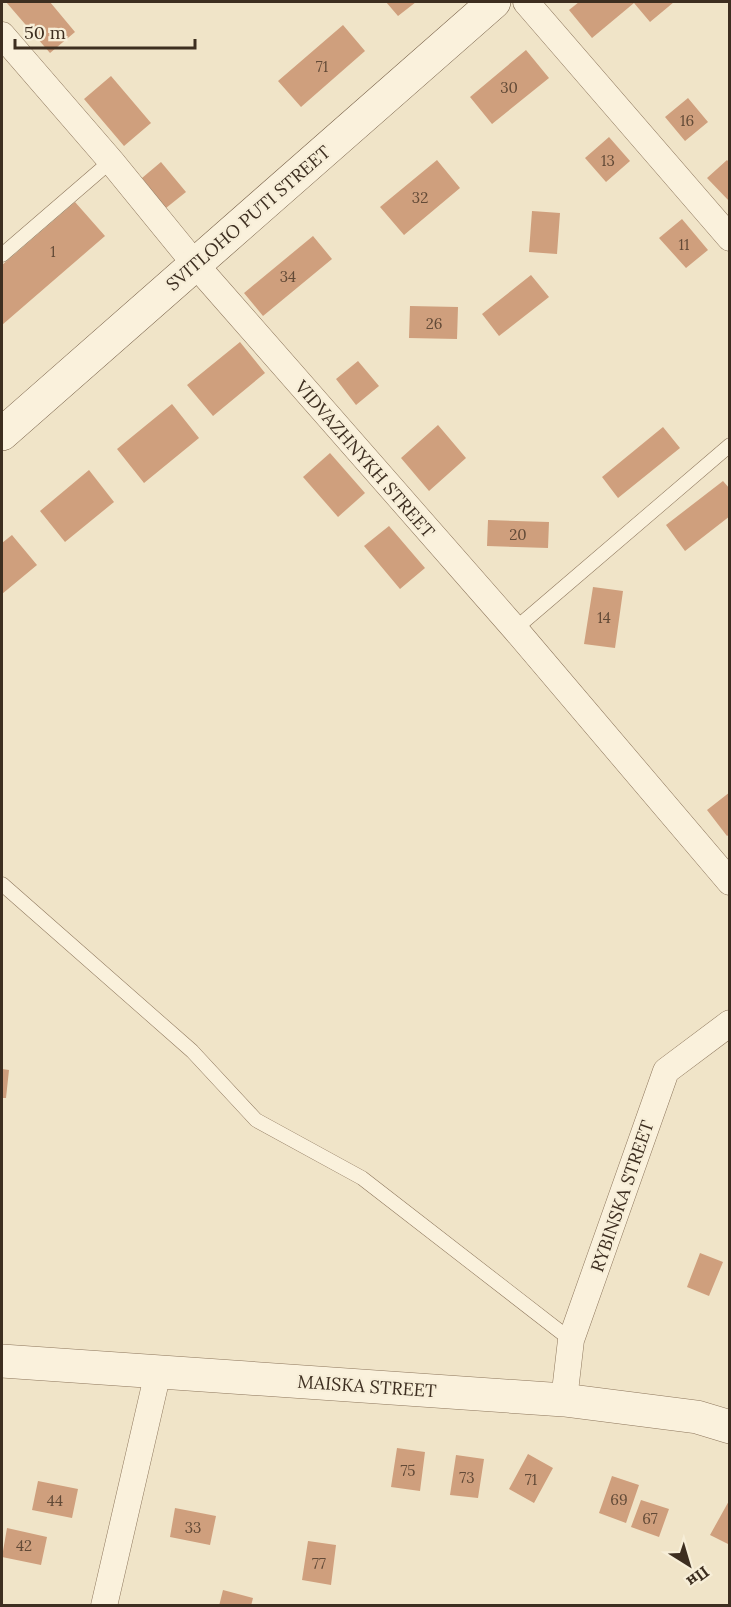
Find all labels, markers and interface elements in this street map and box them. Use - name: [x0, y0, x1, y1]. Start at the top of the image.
- scale bar: [15, 12, 195, 50]
- text: 50 m: [24, 21, 66, 44]
- house number: 71: [316, 57, 328, 76]
- house number: 30: [500, 78, 518, 97]
- house number: 16: [680, 111, 694, 130]
- street label: SVITLOHO PUTI STREET: [161, 140, 335, 296]
- house number: 13: [601, 151, 615, 170]
- house number: 32: [412, 188, 428, 207]
- house number: 11: [679, 235, 689, 254]
- house number: 1: [50, 242, 56, 261]
- house number: 34: [280, 267, 296, 286]
- house number: 26: [426, 314, 442, 333]
- street label: VIDVAZHNYKH STREET: [290, 375, 440, 543]
- house number: 20: [509, 525, 527, 544]
- house number: 14: [597, 608, 611, 627]
- street label: RYBINSKA STREET: [585, 1117, 659, 1275]
- street label: MAISKA STREET: [297, 1370, 438, 1402]
- house number: 75: [400, 1461, 416, 1480]
- house number: 73: [459, 1468, 475, 1487]
- house number: 71: [525, 1470, 537, 1489]
- house number: 69: [610, 1490, 628, 1509]
- house number: 44: [47, 1491, 63, 1510]
- house number: 67: [642, 1509, 658, 1528]
- house number: 33: [185, 1518, 201, 1537]
- north arrow: [659, 1535, 719, 1595]
- house number: 42: [16, 1536, 32, 1555]
- house number: 77: [312, 1554, 326, 1573]
- text: Пн: [683, 1562, 713, 1592]

